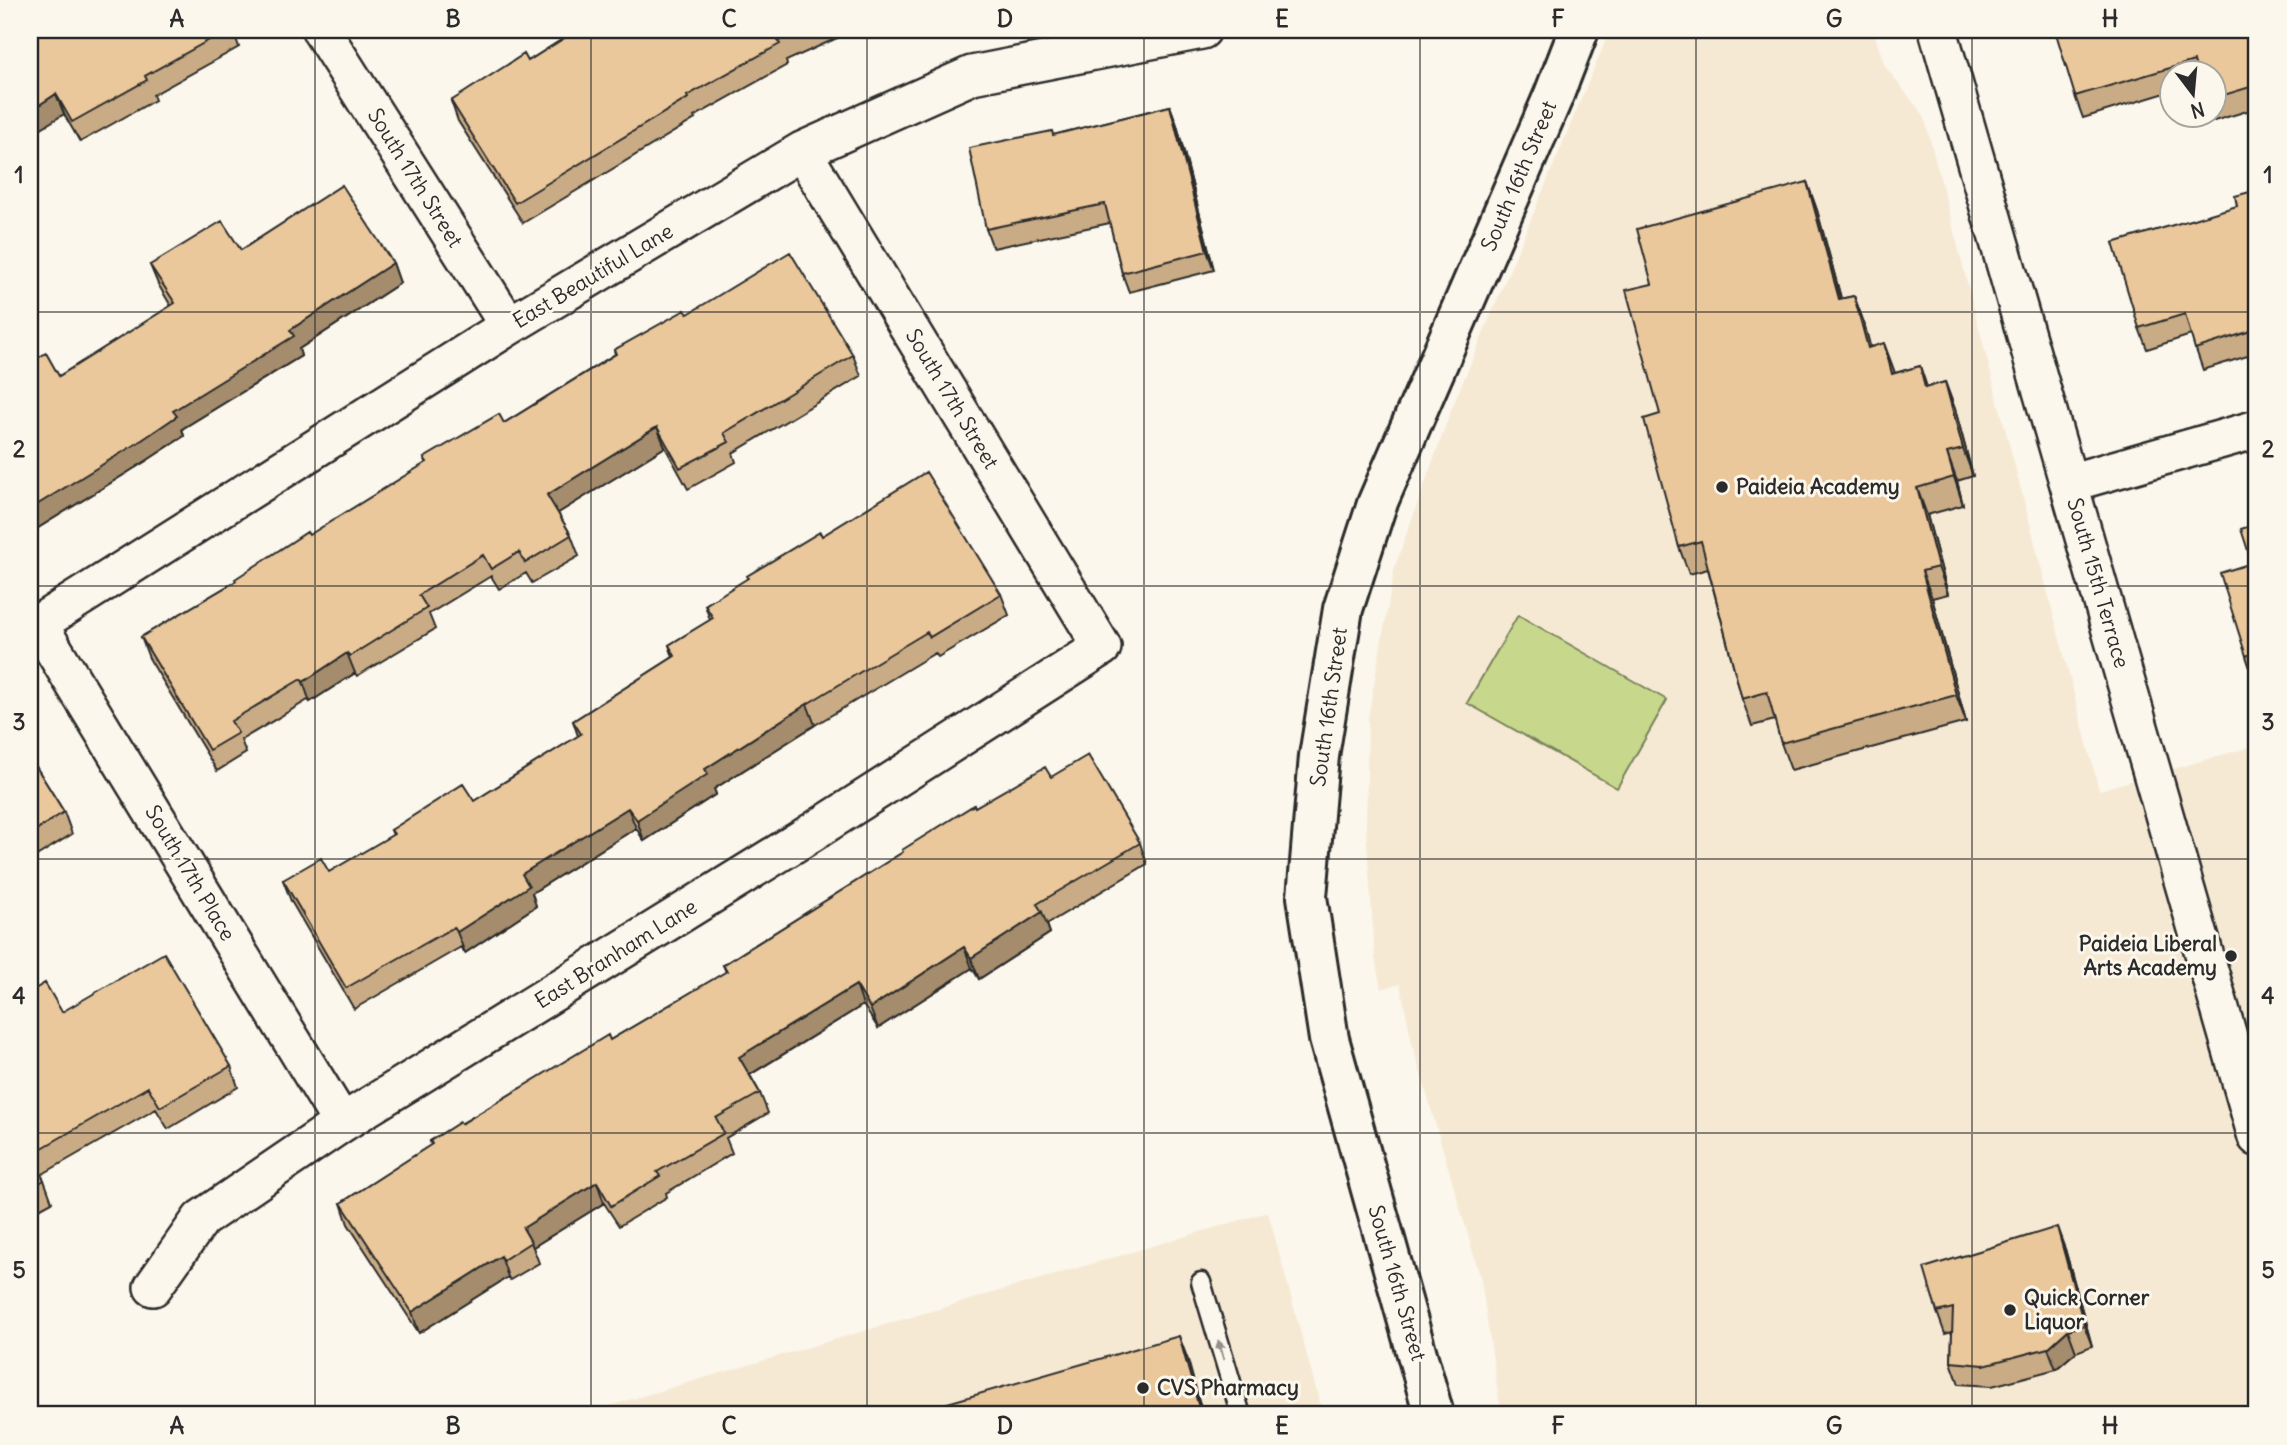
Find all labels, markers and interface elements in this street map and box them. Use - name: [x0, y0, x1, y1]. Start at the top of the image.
- text: A: [170, 4, 185, 33]
- text: B: [445, 4, 461, 33]
- text: C: [721, 4, 737, 33]
- text: D: [997, 4, 1013, 33]
- text: E: [1275, 4, 1289, 33]
- text: F: [1551, 4, 1565, 33]
- text: G: [1826, 4, 1842, 33]
- text: H: [2102, 4, 2118, 33]
- north arrow: [2158, 60, 2228, 130]
- street label: South 16th Street: [1475, 97, 1562, 255]
- text: N: [2188, 97, 2207, 124]
- street label: South 17th Street: [362, 103, 469, 252]
- text: 1: [14, 160, 24, 189]
- text: 1: [2263, 160, 2273, 189]
- street label: East Beautiful Lane: [508, 217, 678, 334]
- street label: South 17th Street: [900, 324, 1005, 474]
- text: 2: [13, 434, 26, 463]
- text: 2: [2262, 434, 2275, 463]
- place label: Paideia Academy: [1736, 473, 1900, 500]
- marker: Paideia Academy: [1714, 479, 1730, 495]
- street label: South 15th Terrace: [2061, 495, 2136, 671]
- street label: South 16th Street: [1304, 626, 1353, 788]
- text: 3: [12, 707, 26, 736]
- text: 3: [2261, 707, 2275, 736]
- street label: South 17th Place: [139, 800, 242, 946]
- street label: East Branham Lane: [530, 893, 702, 1014]
- place label: Paideia Liberal Arts Academy: [2079, 930, 2217, 981]
- marker: Paideia Liberal Arts Academy: [2223, 948, 2239, 964]
- text: 4: [12, 981, 26, 1010]
- text: 4: [2261, 981, 2275, 1010]
- street label: South 16th Street: [1362, 1202, 1433, 1364]
- text: 5: [12, 1255, 26, 1284]
- text: 5: [2261, 1255, 2275, 1284]
- place label: Quick Corner Liquor: [2024, 1284, 2150, 1335]
- marker: Quick Corner Liquor: [2002, 1302, 2018, 1318]
- one-way arrow: [1216, 1339, 1226, 1360]
- place label: CVS Pharmacy: [1157, 1374, 1299, 1401]
- marker: CVS Pharmacy: [1135, 1380, 1151, 1396]
- text: A: [170, 1411, 185, 1440]
- text: B: [445, 1411, 461, 1440]
- text: C: [721, 1411, 737, 1440]
- text: D: [997, 1411, 1013, 1440]
- text: E: [1275, 1411, 1289, 1440]
- text: F: [1551, 1411, 1565, 1440]
- text: G: [1826, 1411, 1842, 1440]
- text: H: [2102, 1411, 2118, 1440]

